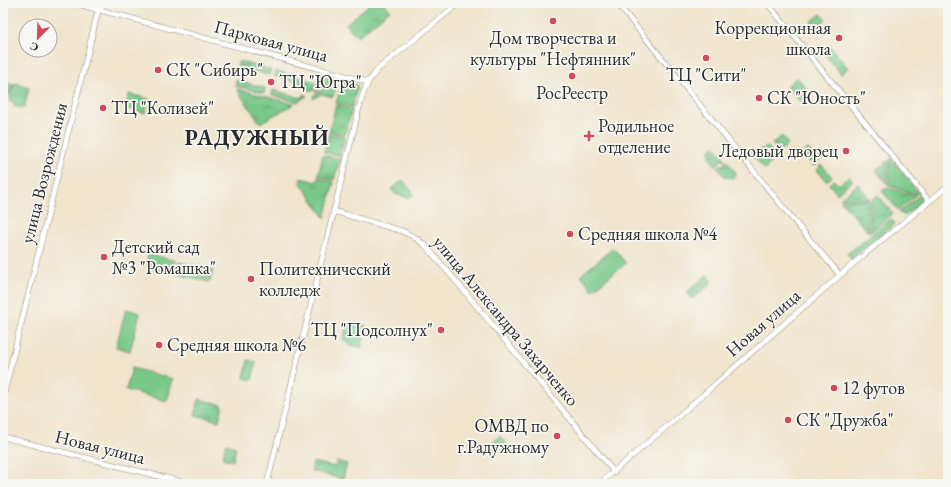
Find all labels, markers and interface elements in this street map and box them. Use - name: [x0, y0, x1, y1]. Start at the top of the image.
- street label: Парковая улица: [212, 14, 331, 67]
- marker: Дом творчества и культуры "Нефтянник": [548, 16, 558, 26]
- place label: Коррекционная школа: [715, 16, 832, 60]
- north arrow: [18, 18, 58, 58]
- place label: Дом творчества и культуры "Нефтянник": [470, 26, 636, 70]
- marker: Коррекционная школа: [834, 33, 844, 43]
- text: С: [28, 39, 40, 55]
- marker: ТЦ "Сити": [701, 53, 711, 63]
- place label: СК "Сибирь": [166, 58, 263, 81]
- place label: ТЦ "Сити": [666, 63, 746, 86]
- marker: СК "Сибирь": [153, 65, 163, 75]
- place label: ТЦ "Югра": [279, 70, 362, 93]
- marker: РосРеестр: [567, 71, 577, 81]
- marker: ТЦ "Югра": [266, 77, 276, 87]
- place label: РосРеестр: [536, 81, 608, 104]
- place label: СК "Юность": [767, 86, 866, 109]
- marker: СК "Юность": [754, 93, 764, 103]
- place label: ТЦ "Колизей": [111, 96, 214, 119]
- street label: улица Возрождения: [15, 100, 72, 246]
- marker: ТЦ "Колизей": [98, 103, 108, 113]
- place label: Родильное отделение: [598, 114, 674, 158]
- district label: РАДУЖНЫЙ: [184, 123, 330, 152]
- marker: Родильное отделение: [583, 130, 595, 142]
- place label: Ледовый дворец: [719, 139, 839, 162]
- marker: Ледовый дворец: [841, 146, 851, 156]
- place label: Средняя школа №4: [578, 222, 718, 245]
- marker: Средняя школа №4: [565, 229, 575, 239]
- street label: улица Александра Захарченко: [428, 231, 585, 411]
- place label: Детский сад №3 "Ромашка": [112, 235, 216, 279]
- marker: Детский сад №3 "Ромашка": [99, 252, 109, 262]
- place label: Политехнический колледж: [259, 257, 391, 301]
- marker: Политехнический колледж: [246, 274, 256, 284]
- street label: Новая улица: [720, 283, 806, 361]
- place label: ТЦ "Подсолнух": [311, 318, 433, 341]
- marker: ТЦ "Подсолнух": [436, 325, 446, 335]
- place label: Средняя школа №6: [167, 333, 307, 356]
- marker: Средняя школа №6: [154, 340, 164, 350]
- place label: 12 футов: [842, 376, 905, 399]
- marker: 12 футов: [829, 383, 839, 393]
- place label: СК "Дружба": [796, 408, 894, 431]
- place label: ОМВД по г.Радужному: [457, 414, 549, 458]
- marker: СК "Дружба": [783, 415, 793, 425]
- street label: Новая улица: [53, 424, 148, 469]
- marker: ОМВД по г.Радужному: [552, 431, 562, 441]

